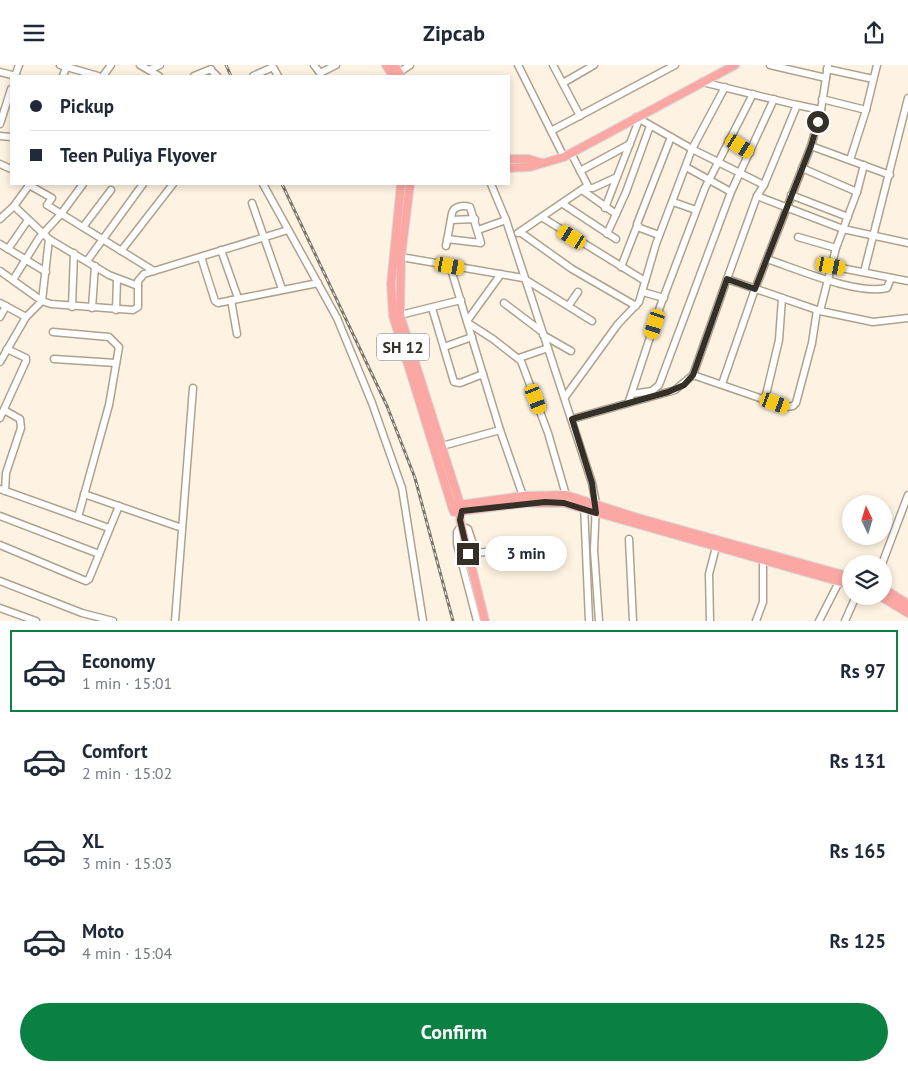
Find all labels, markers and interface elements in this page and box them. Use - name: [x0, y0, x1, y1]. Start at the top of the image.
- icon: menu: [20, 19, 48, 47]
- text: Zipcab: [423, 19, 485, 47]
- icon: share: [860, 19, 888, 47]
- text: Pickup: [60, 94, 114, 118]
- route start: [807, 111, 829, 133]
- car: [723, 132, 756, 160]
- text: Teen Puliya Flyover: [60, 143, 217, 167]
- car: [555, 223, 588, 251]
- car: [433, 256, 466, 276]
- car: [814, 256, 847, 276]
- car: [643, 307, 666, 341]
- road number: SH 12: [377, 333, 429, 361]
- car: [523, 382, 548, 416]
- car: [758, 391, 791, 415]
- north arrow: [842, 495, 892, 545]
- map controls: [842, 495, 892, 605]
- callout: 3 min: [486, 537, 568, 571]
- route end: [457, 543, 479, 565]
- text: 3 min: [506, 543, 546, 563]
- button: layers: [842, 555, 892, 605]
- icon: car: [22, 649, 67, 694]
- text: Economy: [82, 649, 155, 673]
- text: Rs 97: [840, 659, 886, 683]
- text: 1 min · 15:01: [82, 673, 172, 693]
- icon: car: [22, 739, 67, 784]
- text: Comfort: [82, 739, 148, 763]
- text: Rs 131: [829, 749, 886, 773]
- text: 2 min · 15:02: [82, 763, 172, 783]
- icon: car: [22, 829, 67, 874]
- text: XL: [82, 829, 104, 853]
- text: Rs 165: [829, 839, 886, 863]
- text: 3 min · 15:03: [82, 853, 172, 873]
- icon: car: [22, 919, 67, 964]
- text: Moto: [82, 919, 124, 943]
- text: Rs 125: [829, 929, 886, 953]
- text: 4 min · 15:04: [82, 943, 172, 963]
- button: Confirm: [20, 1003, 888, 1061]

